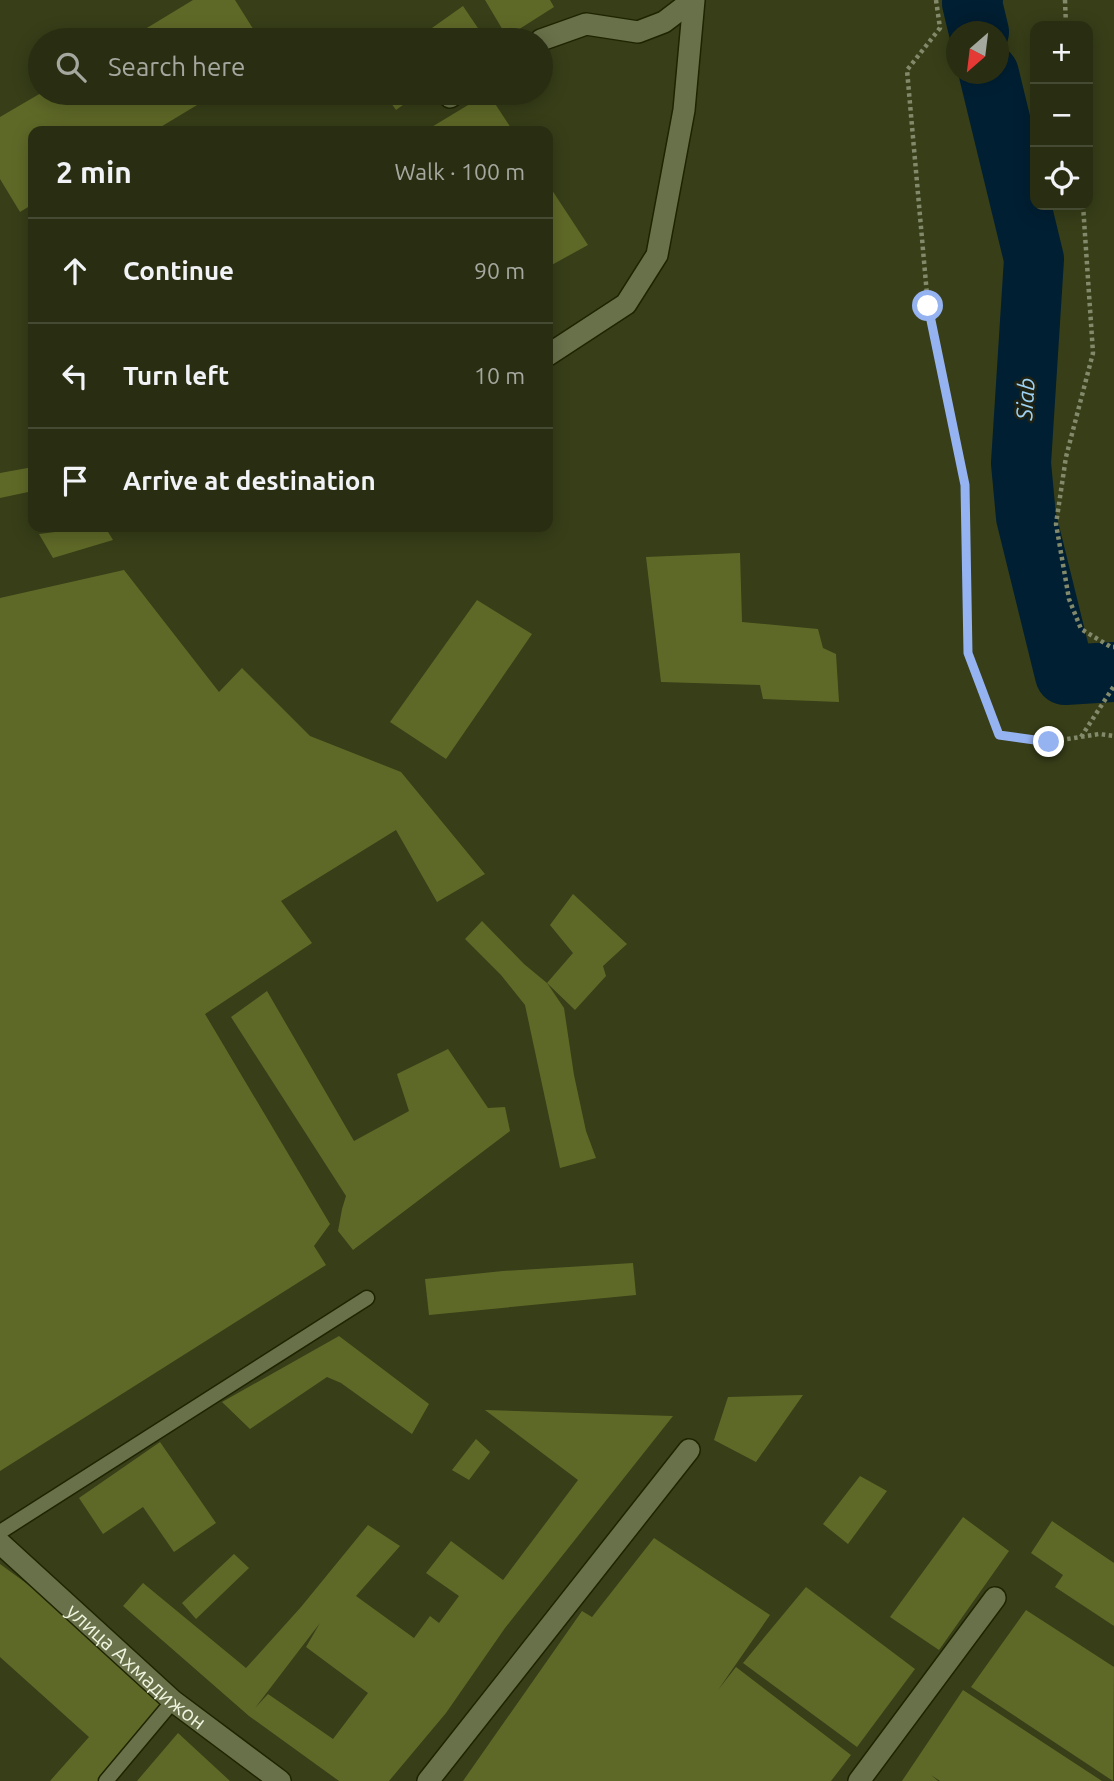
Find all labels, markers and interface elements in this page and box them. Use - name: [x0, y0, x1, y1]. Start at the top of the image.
- north arrow: [946, 21, 1009, 84]
- map controls: [1030, 21, 1093, 210]
- button: +: [1030, 21, 1093, 84]
- search box: [28, 28, 553, 105]
- icon: search: [52, 48, 90, 86]
- text: Search here: [108, 52, 245, 81]
- button: −: [1030, 84, 1093, 147]
- button: locate: [1030, 147, 1093, 210]
- text: 2 min: [56, 155, 132, 189]
- text: Walk · 100 m: [394, 159, 525, 184]
- icon: ahead: [56, 252, 94, 290]
- text: Continue: [123, 256, 234, 285]
- text: 90 m: [474, 258, 525, 283]
- route start: [912, 290, 943, 321]
- icon: left: [56, 357, 94, 395]
- text: Turn left: [123, 361, 229, 390]
- text: 10 m: [474, 363, 525, 388]
- water label: Siab: [1011, 377, 1039, 422]
- icon: arrive: [56, 462, 94, 500]
- text: Arrive at destination: [123, 466, 376, 495]
- route end: [1033, 726, 1064, 757]
- street label: улица Ахмадижон: [62, 1598, 211, 1734]

